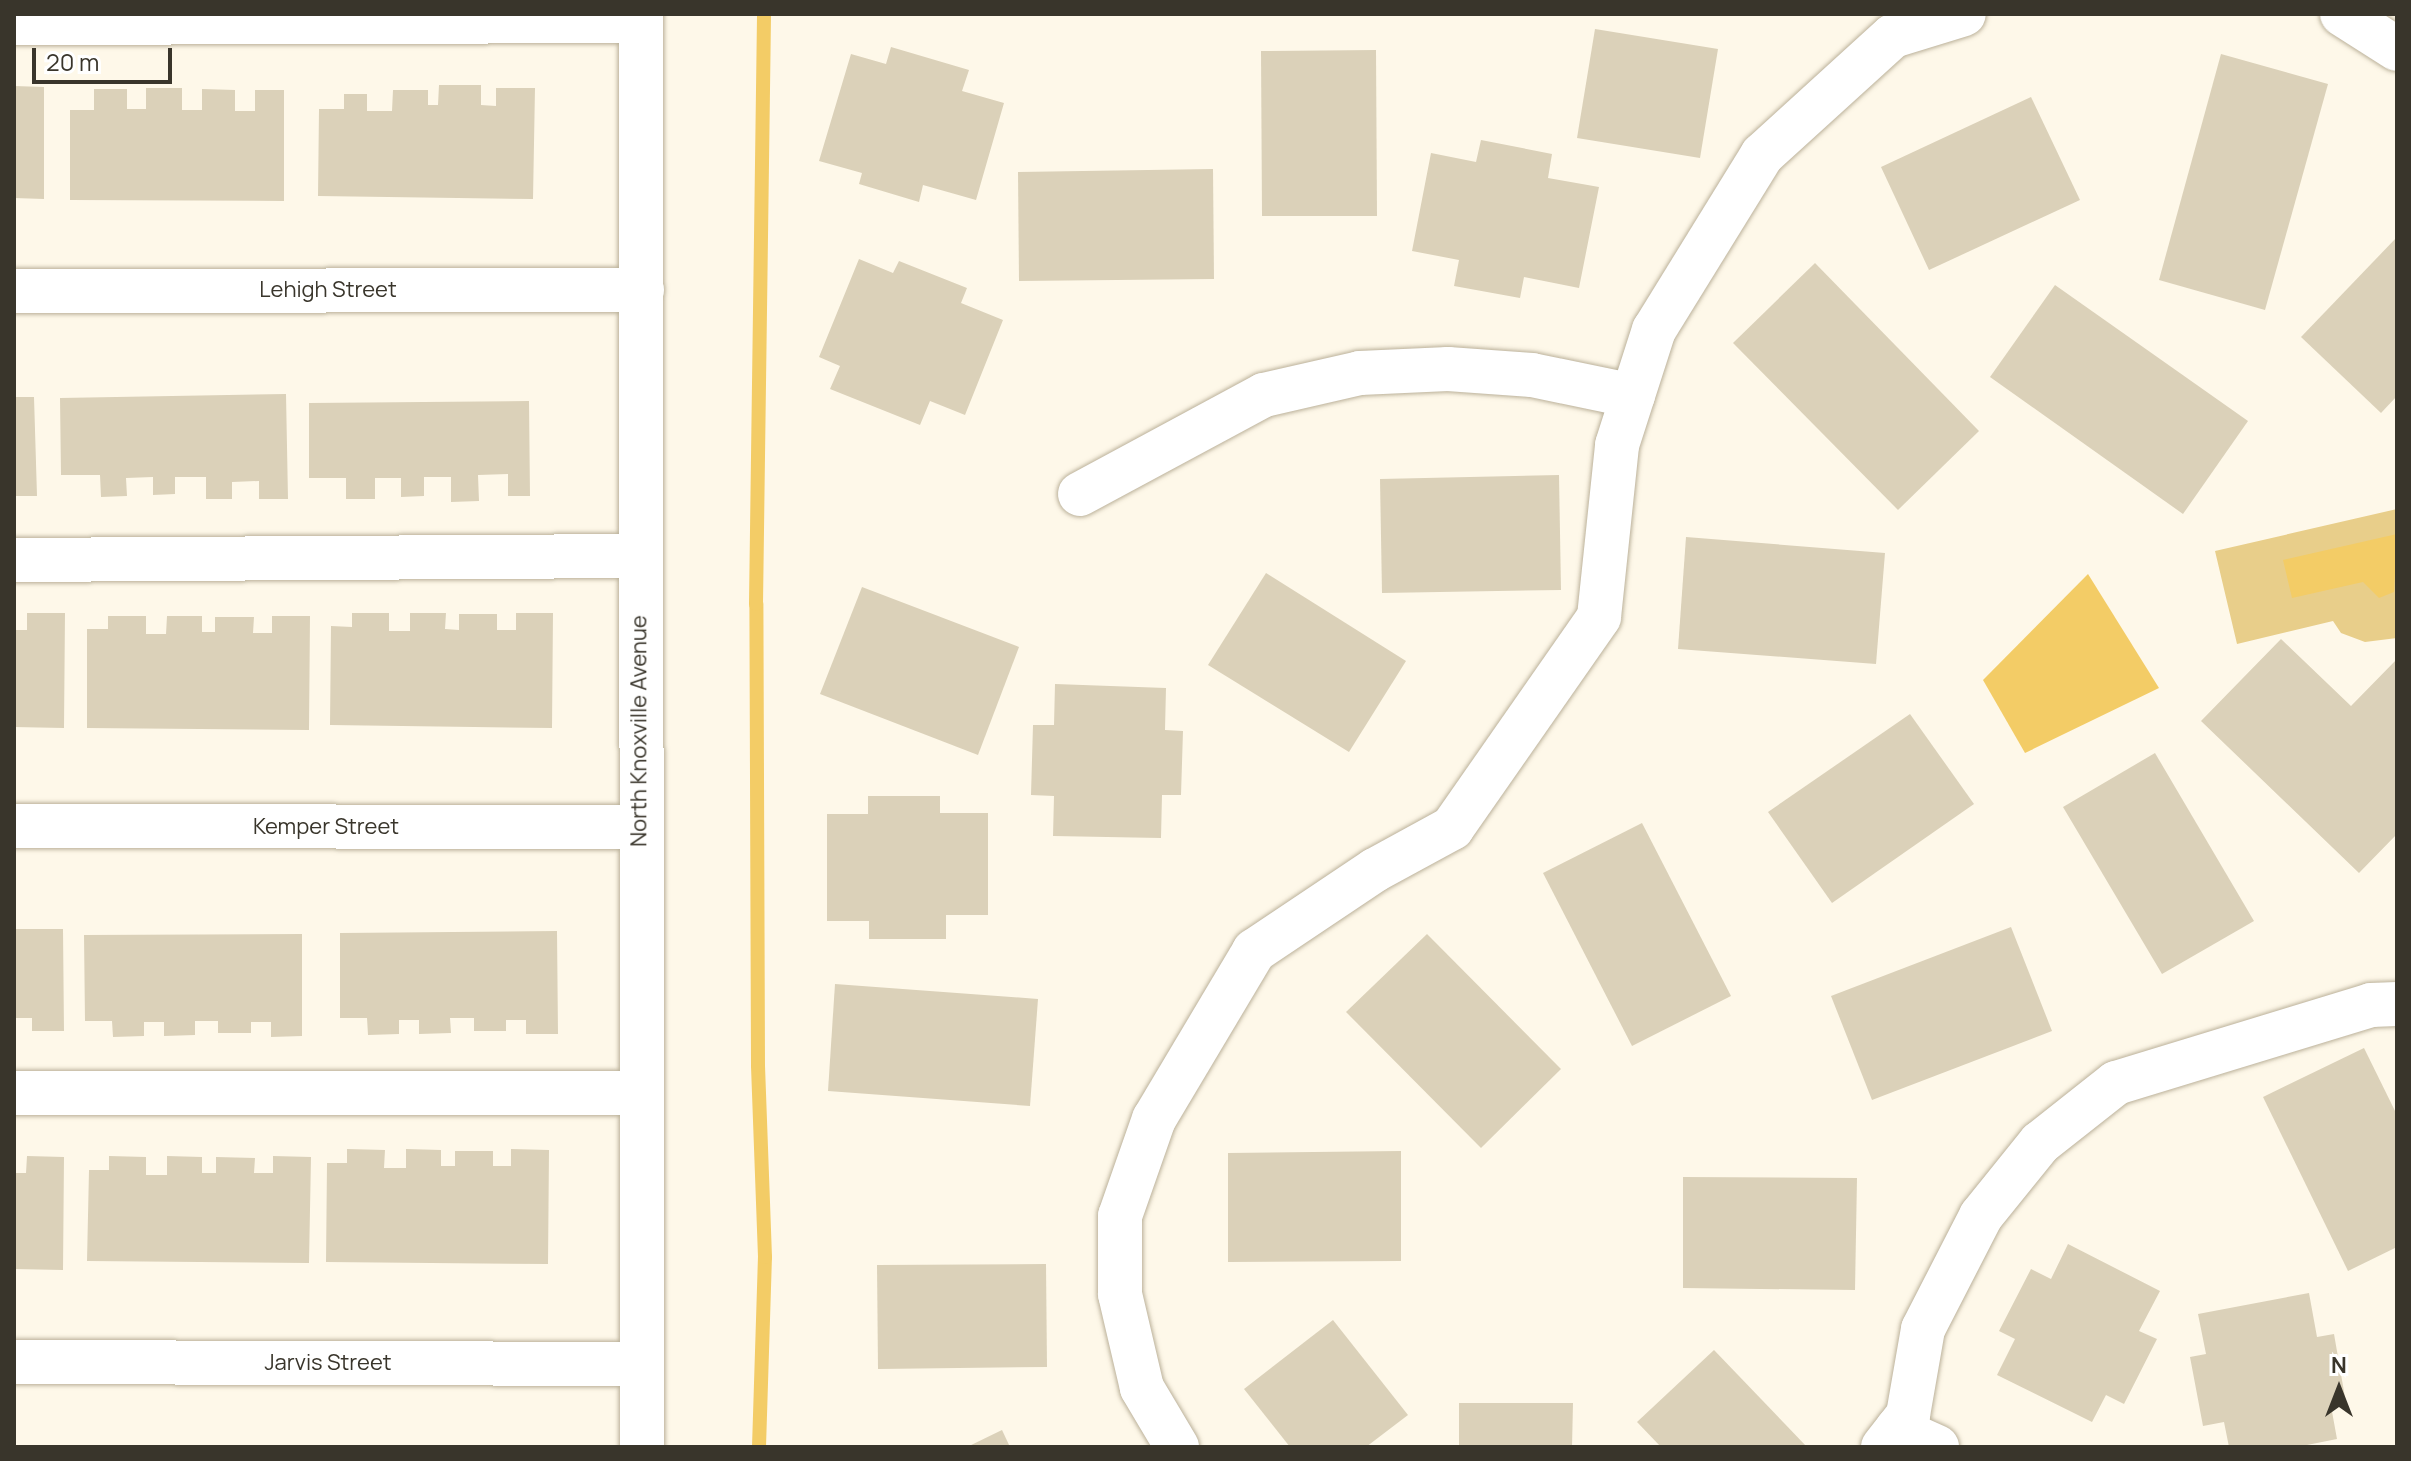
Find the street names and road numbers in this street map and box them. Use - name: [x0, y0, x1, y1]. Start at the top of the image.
- street label: Lehigh Street: [259, 277, 397, 303]
- street label: North Knoxville Avenue: [626, 615, 652, 847]
- street label: Kemper Street: [253, 814, 399, 840]
- street label: Jarvis Street: [264, 1350, 392, 1376]

